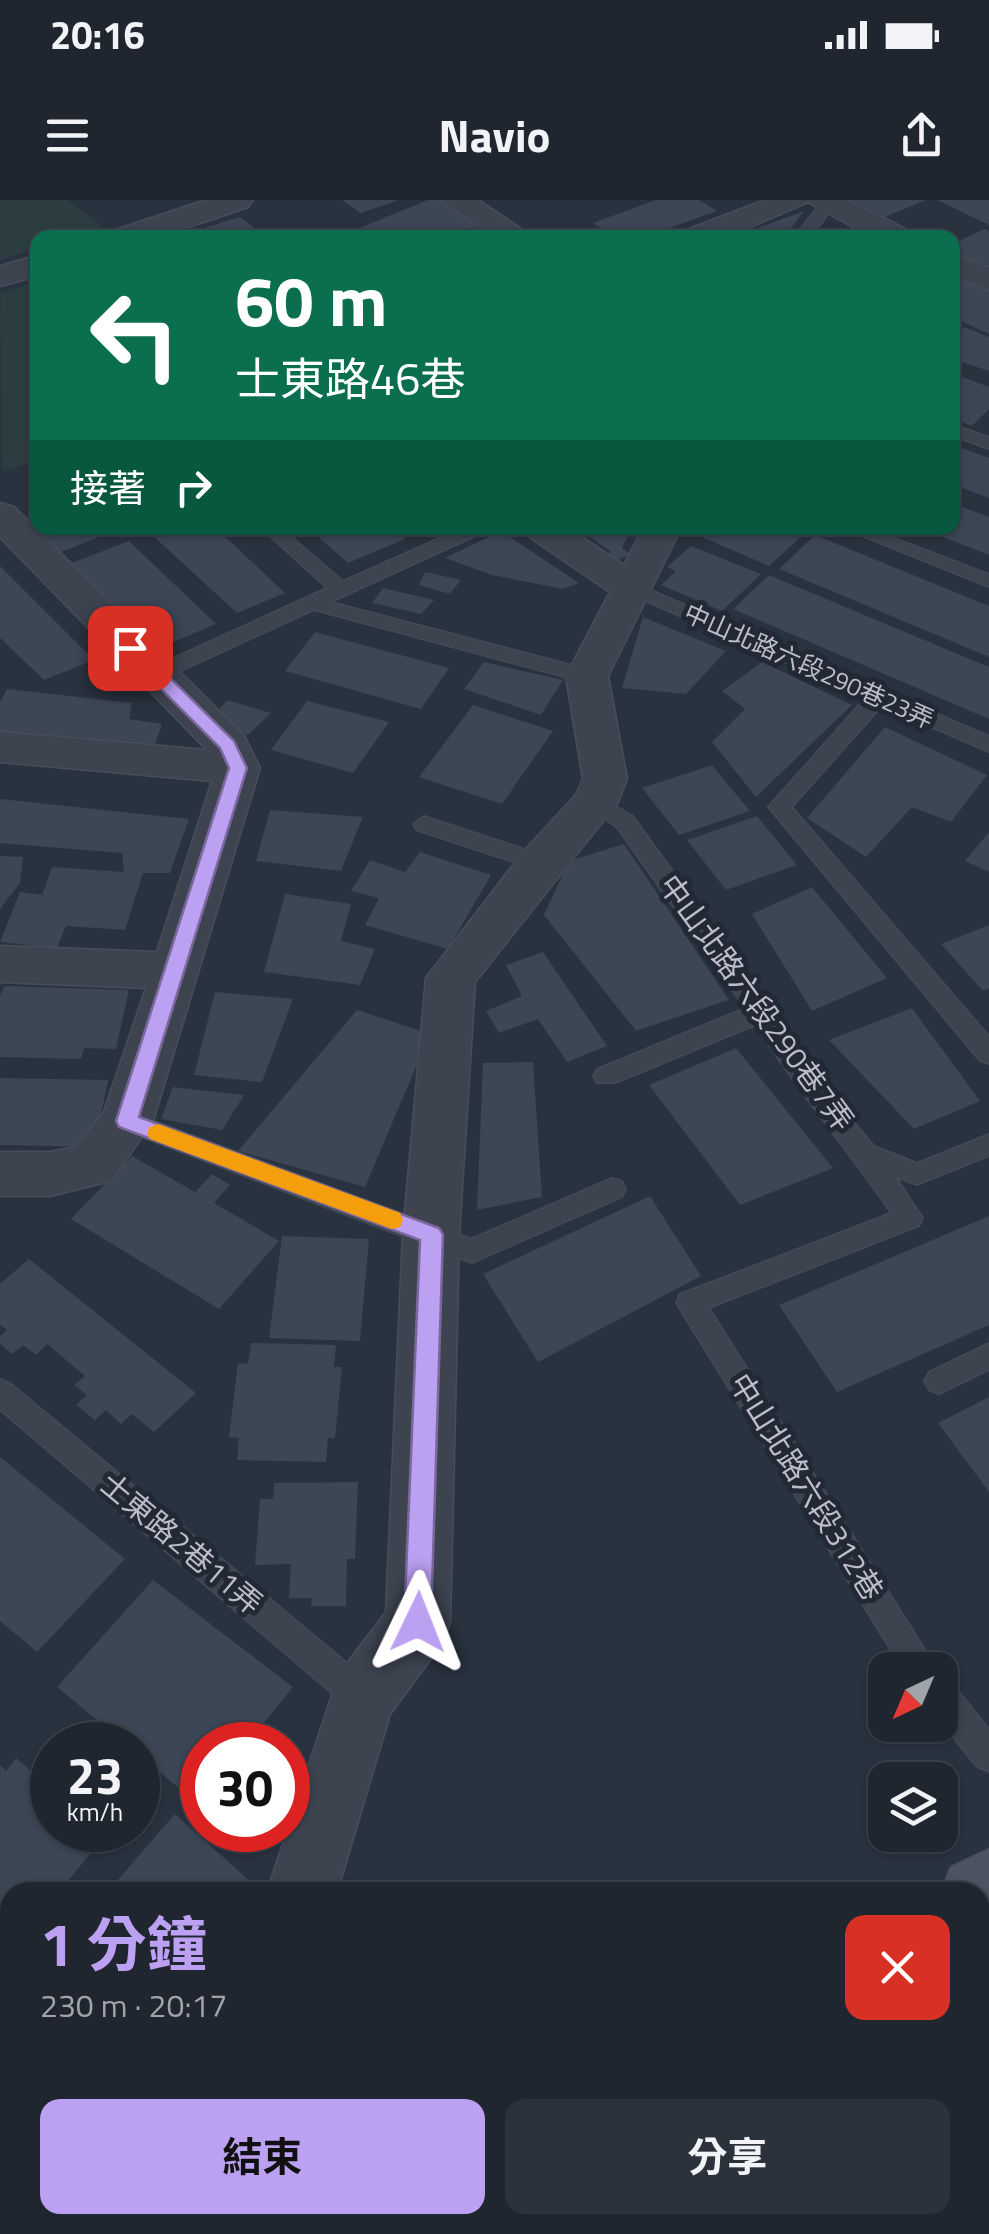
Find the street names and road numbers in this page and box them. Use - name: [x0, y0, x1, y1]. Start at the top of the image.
- street label: 中山北路六段290巷23弄: [678, 594, 940, 738]
- street label: 中山北路六段290巷7弄: [648, 865, 866, 1140]
- street label: 中山北路六段312巷: [718, 1364, 895, 1609]
- street label: 士東路2巷11弄: [90, 1461, 273, 1625]

